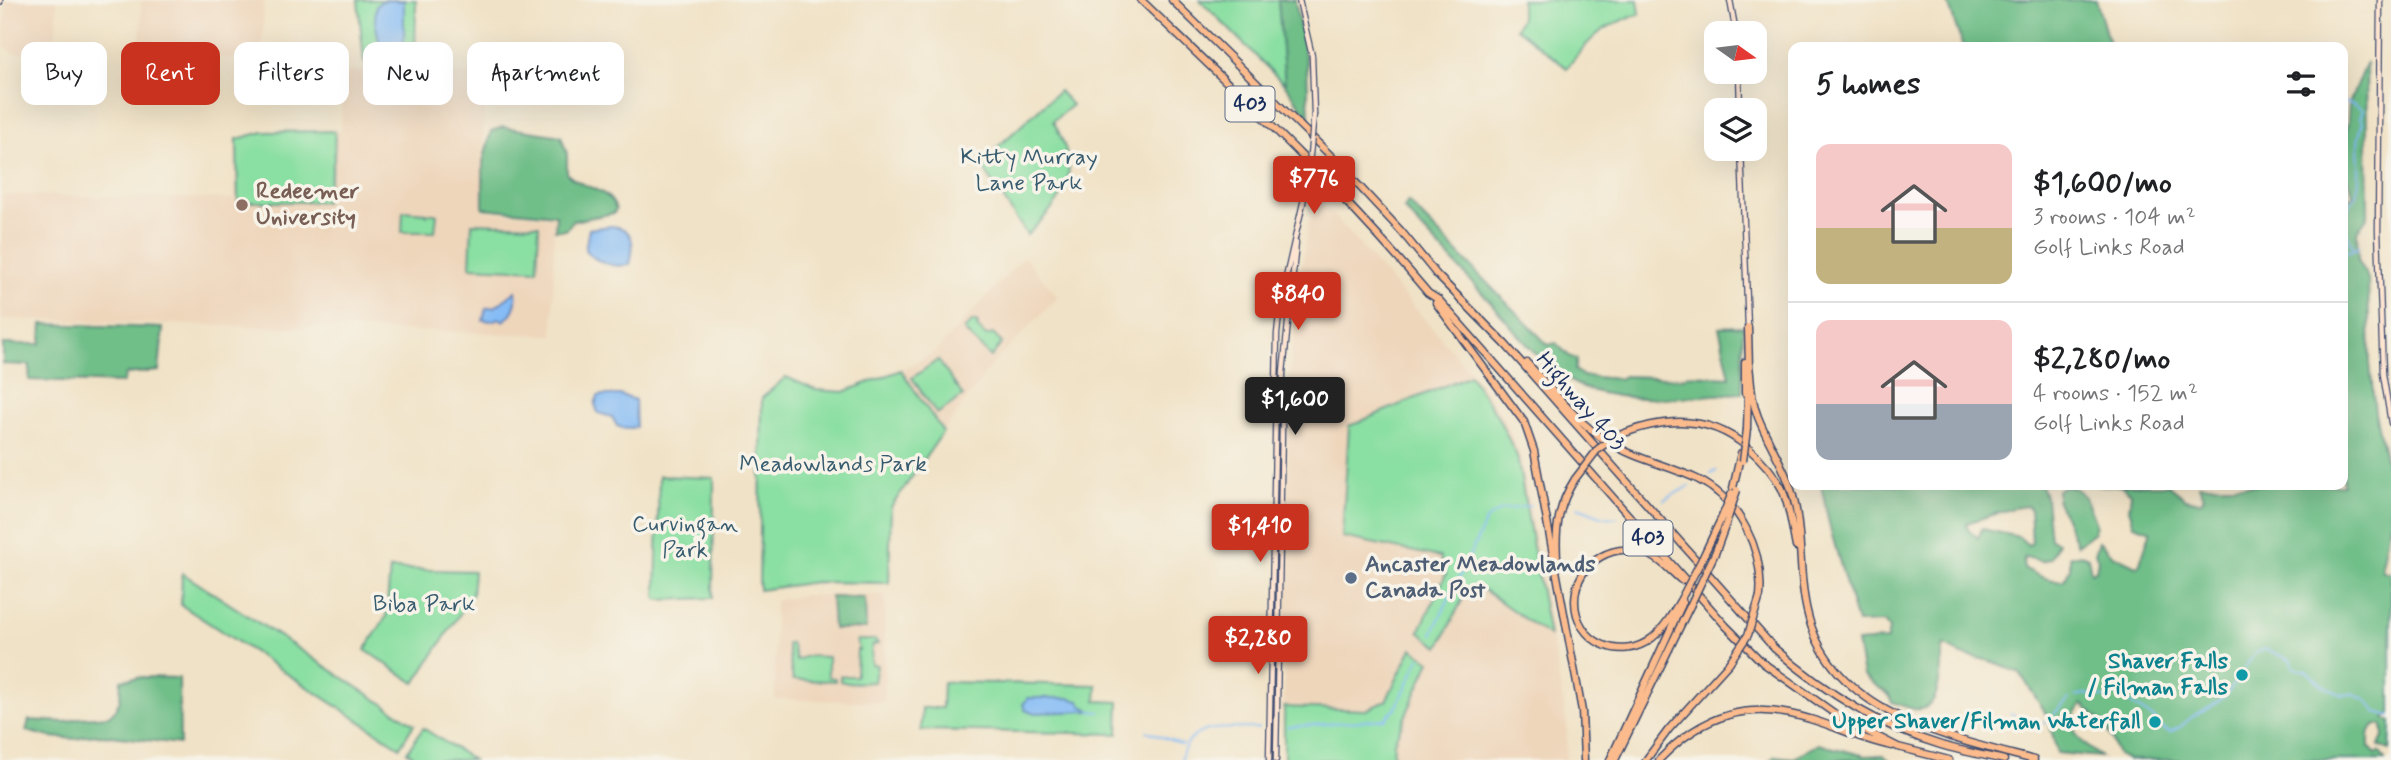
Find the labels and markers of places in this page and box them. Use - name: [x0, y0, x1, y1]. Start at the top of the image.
- pin: $776: [1273, 156, 1355, 216]
- place label: Redeemer University: [256, 177, 360, 233]
- marker: Redeemer University: [234, 197, 250, 213]
- pin: $840: [1257, 272, 1339, 332]
- pin: $1,600: [1238, 378, 1352, 437]
- pin: $1,410: [1203, 504, 1317, 564]
- place label: Ancaster Meadowlands Canada Post: [1365, 550, 1596, 606]
- marker: Ancaster Meadowlands Canada Post: [1343, 570, 1359, 586]
- pin: $2,280: [1201, 616, 1315, 676]
- place label: Shaver Falls / Filman Falls: [2087, 647, 2229, 703]
- marker: Shaver Falls / Filman Falls: [2234, 667, 2250, 683]
- place label: Upper Shaver/Filman Waterfall: [1832, 707, 2141, 737]
- marker: Upper Shaver/Filman Waterfall: [2147, 714, 2163, 730]

